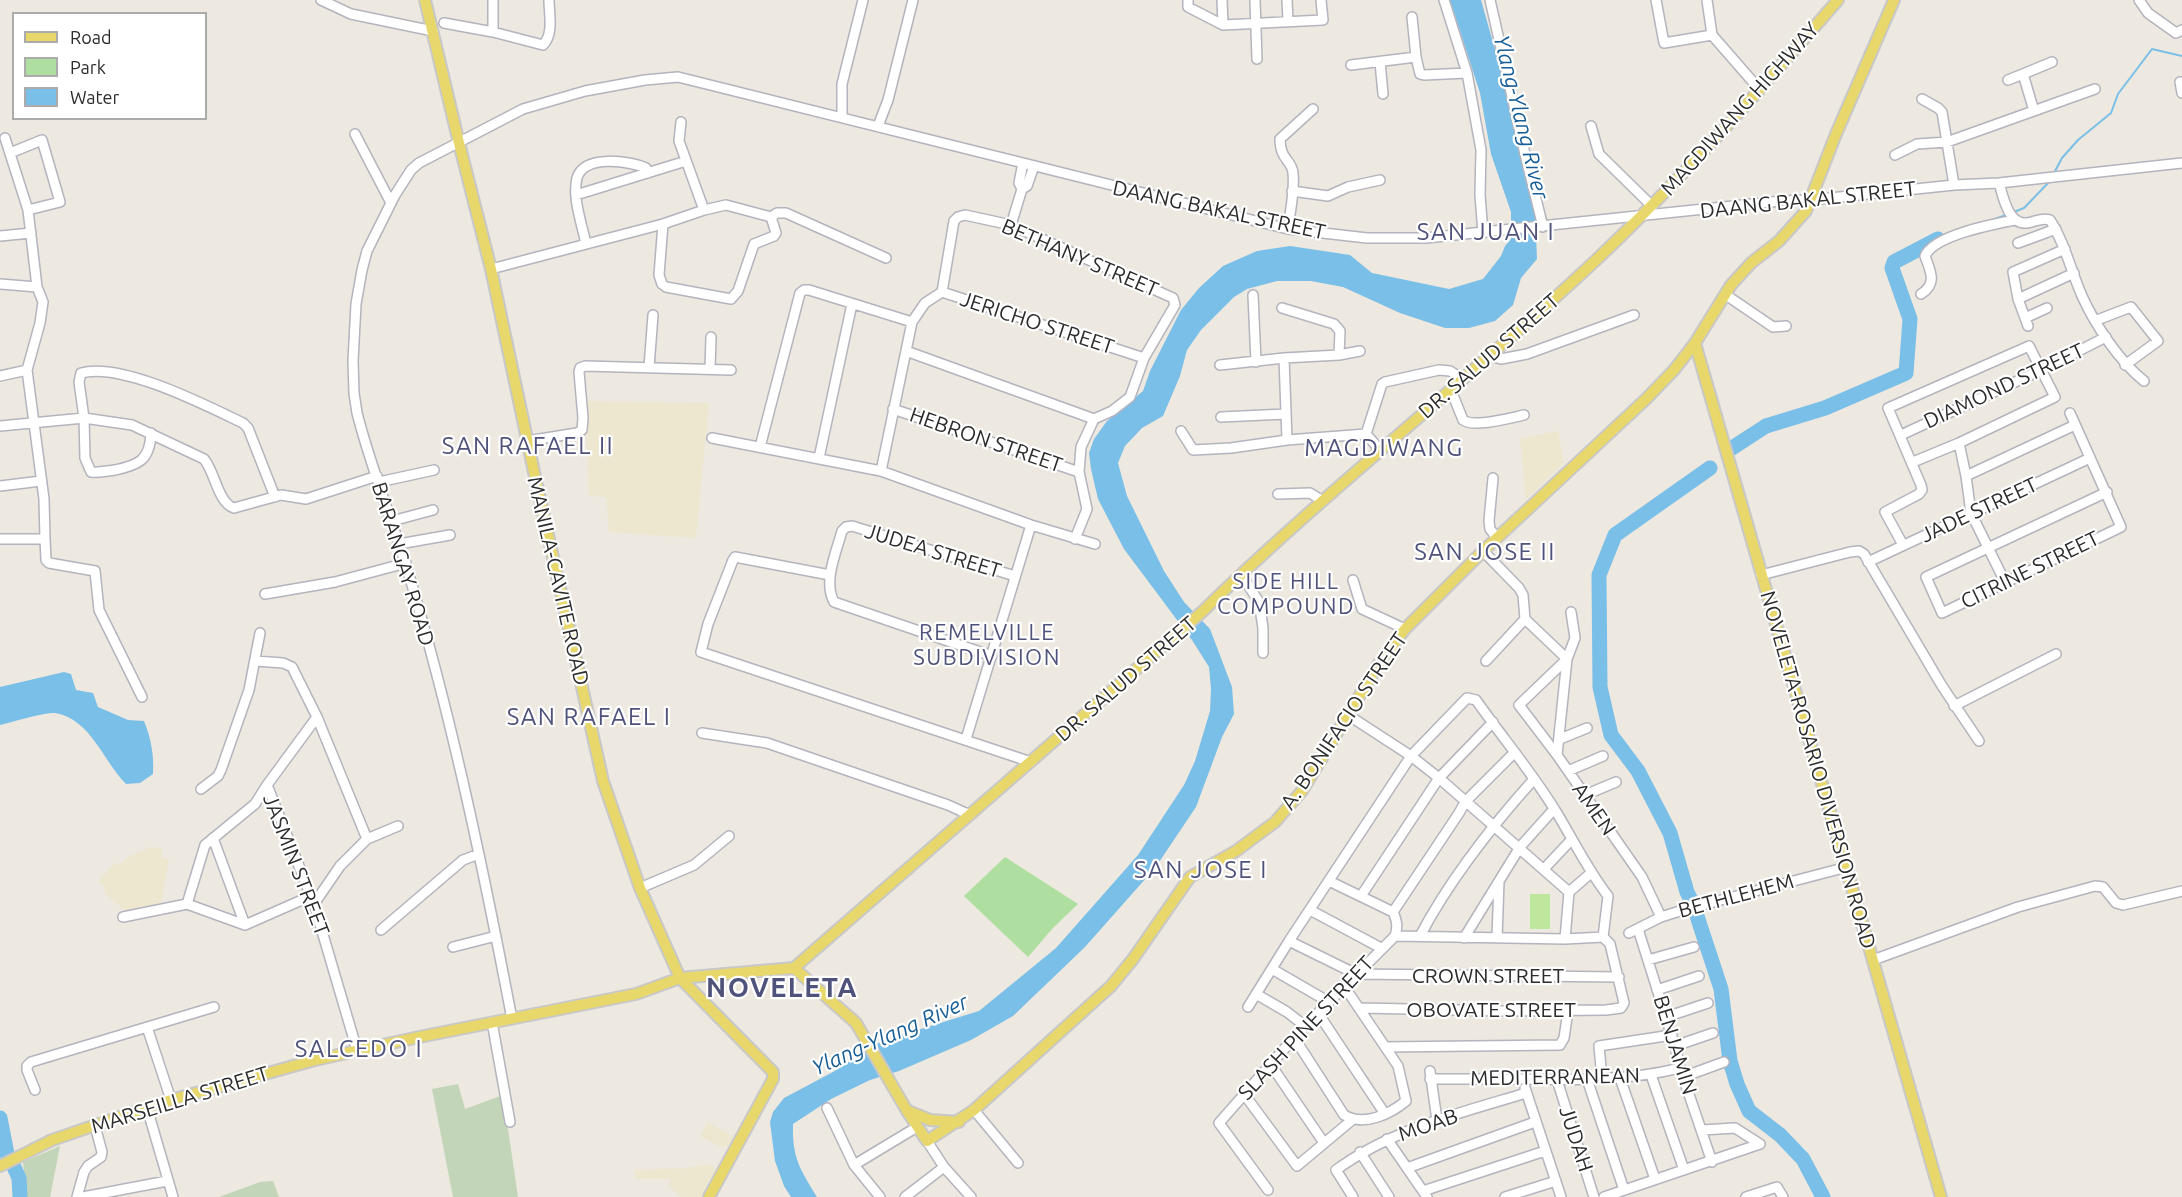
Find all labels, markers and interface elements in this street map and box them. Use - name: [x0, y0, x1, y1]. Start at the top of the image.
- legend: [12, 12, 207, 120]
- street label: MAGDIWANG HIGHWAY: [1656, 17, 1824, 201]
- text: Road: [70, 27, 112, 47]
- water label: Ylang-Ylang River: [1488, 32, 1554, 202]
- text: Park: [70, 57, 106, 77]
- text: Water: [70, 87, 119, 107]
- street label: DAANG BAKAL STREET: [1110, 175, 1328, 245]
- street label: DAANG BAKAL STREET: [1699, 176, 1917, 224]
- street label: BETHANY STREET: [998, 214, 1162, 302]
- district label: SAN JUAN I: [1417, 218, 1555, 246]
- street label: JERICHO STREET: [957, 286, 1117, 360]
- street label: DR. SALUD STREET: [1413, 288, 1565, 424]
- street label: DIAMOND STREET: [1920, 338, 2088, 434]
- street label: HEBRON STREET: [906, 402, 1066, 478]
- district label: SAN RAFAEL II: [442, 432, 614, 460]
- district label: MAGDIWANG: [1304, 434, 1464, 462]
- street label: JADE STREET: [1916, 472, 2042, 548]
- street label: MANILA-CAVITE ROAD: [522, 474, 594, 688]
- street label: BARANGAY ROAD: [366, 479, 440, 649]
- street label: JUDEA STREET: [862, 518, 1004, 584]
- street label: CITRINE STREET: [1957, 526, 2103, 614]
- district label: SAN JOSE II: [1414, 538, 1556, 566]
- district label: SIDE HILL COMPOUND: [1217, 569, 1355, 620]
- street label: NOVELETA-ROSARIO DIVERSION ROAD: [1755, 588, 1881, 952]
- street label: DR. SALUD STREET: [1050, 611, 1202, 747]
- district label: REMELVILLE SUBDIVISION: [913, 620, 1061, 672]
- street label: A. BONIFACIO STREET: [1275, 628, 1413, 814]
- district label: SAN RAFAEL I: [507, 703, 671, 731]
- street label: AMEN: [1567, 778, 1621, 840]
- street label: JASMIN STREET: [257, 791, 335, 939]
- district label: SAN JOSE I: [1134, 856, 1268, 884]
- street label: BETHLEHEM: [1675, 868, 1797, 924]
- street label: SLASH PINE STREET: [1233, 951, 1379, 1105]
- street label: CROWN STREET: [1412, 963, 1564, 989]
- district label: NOVELETA: [706, 972, 858, 1004]
- water label: Ylang-Ylang River: [808, 989, 972, 1081]
- street label: BENJAMIN: [1648, 992, 1702, 1098]
- street label: OBOVATE STREET: [1406, 997, 1576, 1023]
- district label: SALCEDO I: [295, 1035, 423, 1063]
- street label: MARSEILLA STREET: [88, 1061, 272, 1139]
- street label: MEDITERRANEAN: [1470, 1063, 1640, 1091]
- street label: MOAB: [1395, 1103, 1461, 1147]
- street label: JUDAH: [1554, 1103, 1598, 1175]

